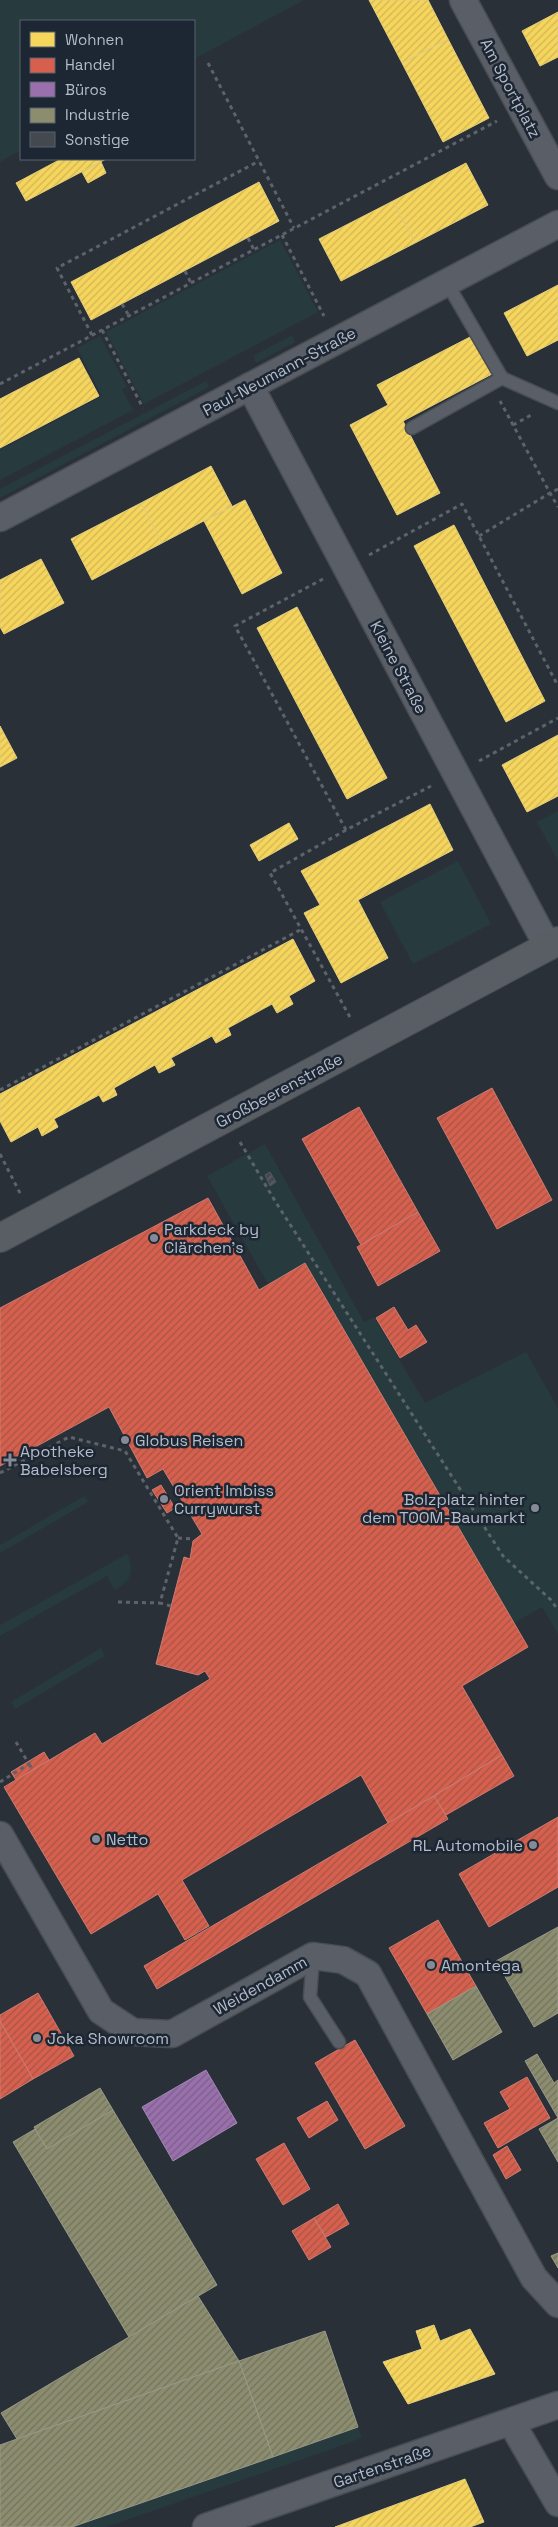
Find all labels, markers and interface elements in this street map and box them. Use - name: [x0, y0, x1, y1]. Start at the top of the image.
- legend: [20, 20, 195, 160]
- text: Wohnen: [65, 30, 124, 49]
- street label: Am Sportplatz: [475, 35, 546, 142]
- text: Handel: [65, 55, 115, 74]
- text: Büros: [65, 80, 107, 99]
- text: Industrie: [65, 105, 130, 124]
- text: Sonstige: [65, 130, 130, 149]
- street label: Paul-Neumann-Straße: [199, 322, 360, 421]
- street label: Kleine Straße: [365, 617, 432, 717]
- street label: Großbeerenstraße: [212, 1048, 346, 1133]
- place label: Parkdeck by Clärchen's: [164, 1219, 259, 1258]
- marker: Parkdeck by Clärchen's: [148, 1232, 160, 1244]
- place label: Globus Reisen: [135, 1430, 243, 1451]
- marker: Globus Reisen: [119, 1434, 131, 1446]
- place label: Apotheke Babelsberg: [20, 1441, 108, 1480]
- marker: Apotheke Babelsberg: [4, 1454, 16, 1466]
- place label: Orient Imbiss Currywurst: [174, 1480, 274, 1519]
- place label: Bolzplatz hinter dem TOOM-Baumarkt: [362, 1489, 525, 1528]
- marker: Orient Imbiss Currywurst: [158, 1493, 170, 1505]
- marker: Bolzplatz hinter dem TOOM-Baumarkt: [529, 1502, 541, 1514]
- place label: Netto: [106, 1829, 149, 1850]
- marker: Netto: [90, 1833, 102, 1845]
- place label: RL Automobile: [413, 1835, 523, 1856]
- marker: RL Automobile: [527, 1839, 539, 1851]
- street label: Weidendamm: [210, 1951, 311, 2020]
- place label: Amontega: [441, 1955, 520, 1976]
- marker: Amontega: [425, 1959, 437, 1971]
- place label: Joka Showroom: [47, 2028, 169, 2049]
- marker: Joka Showroom: [31, 2032, 43, 2044]
- street label: Gartenstraße: [330, 2440, 434, 2493]

